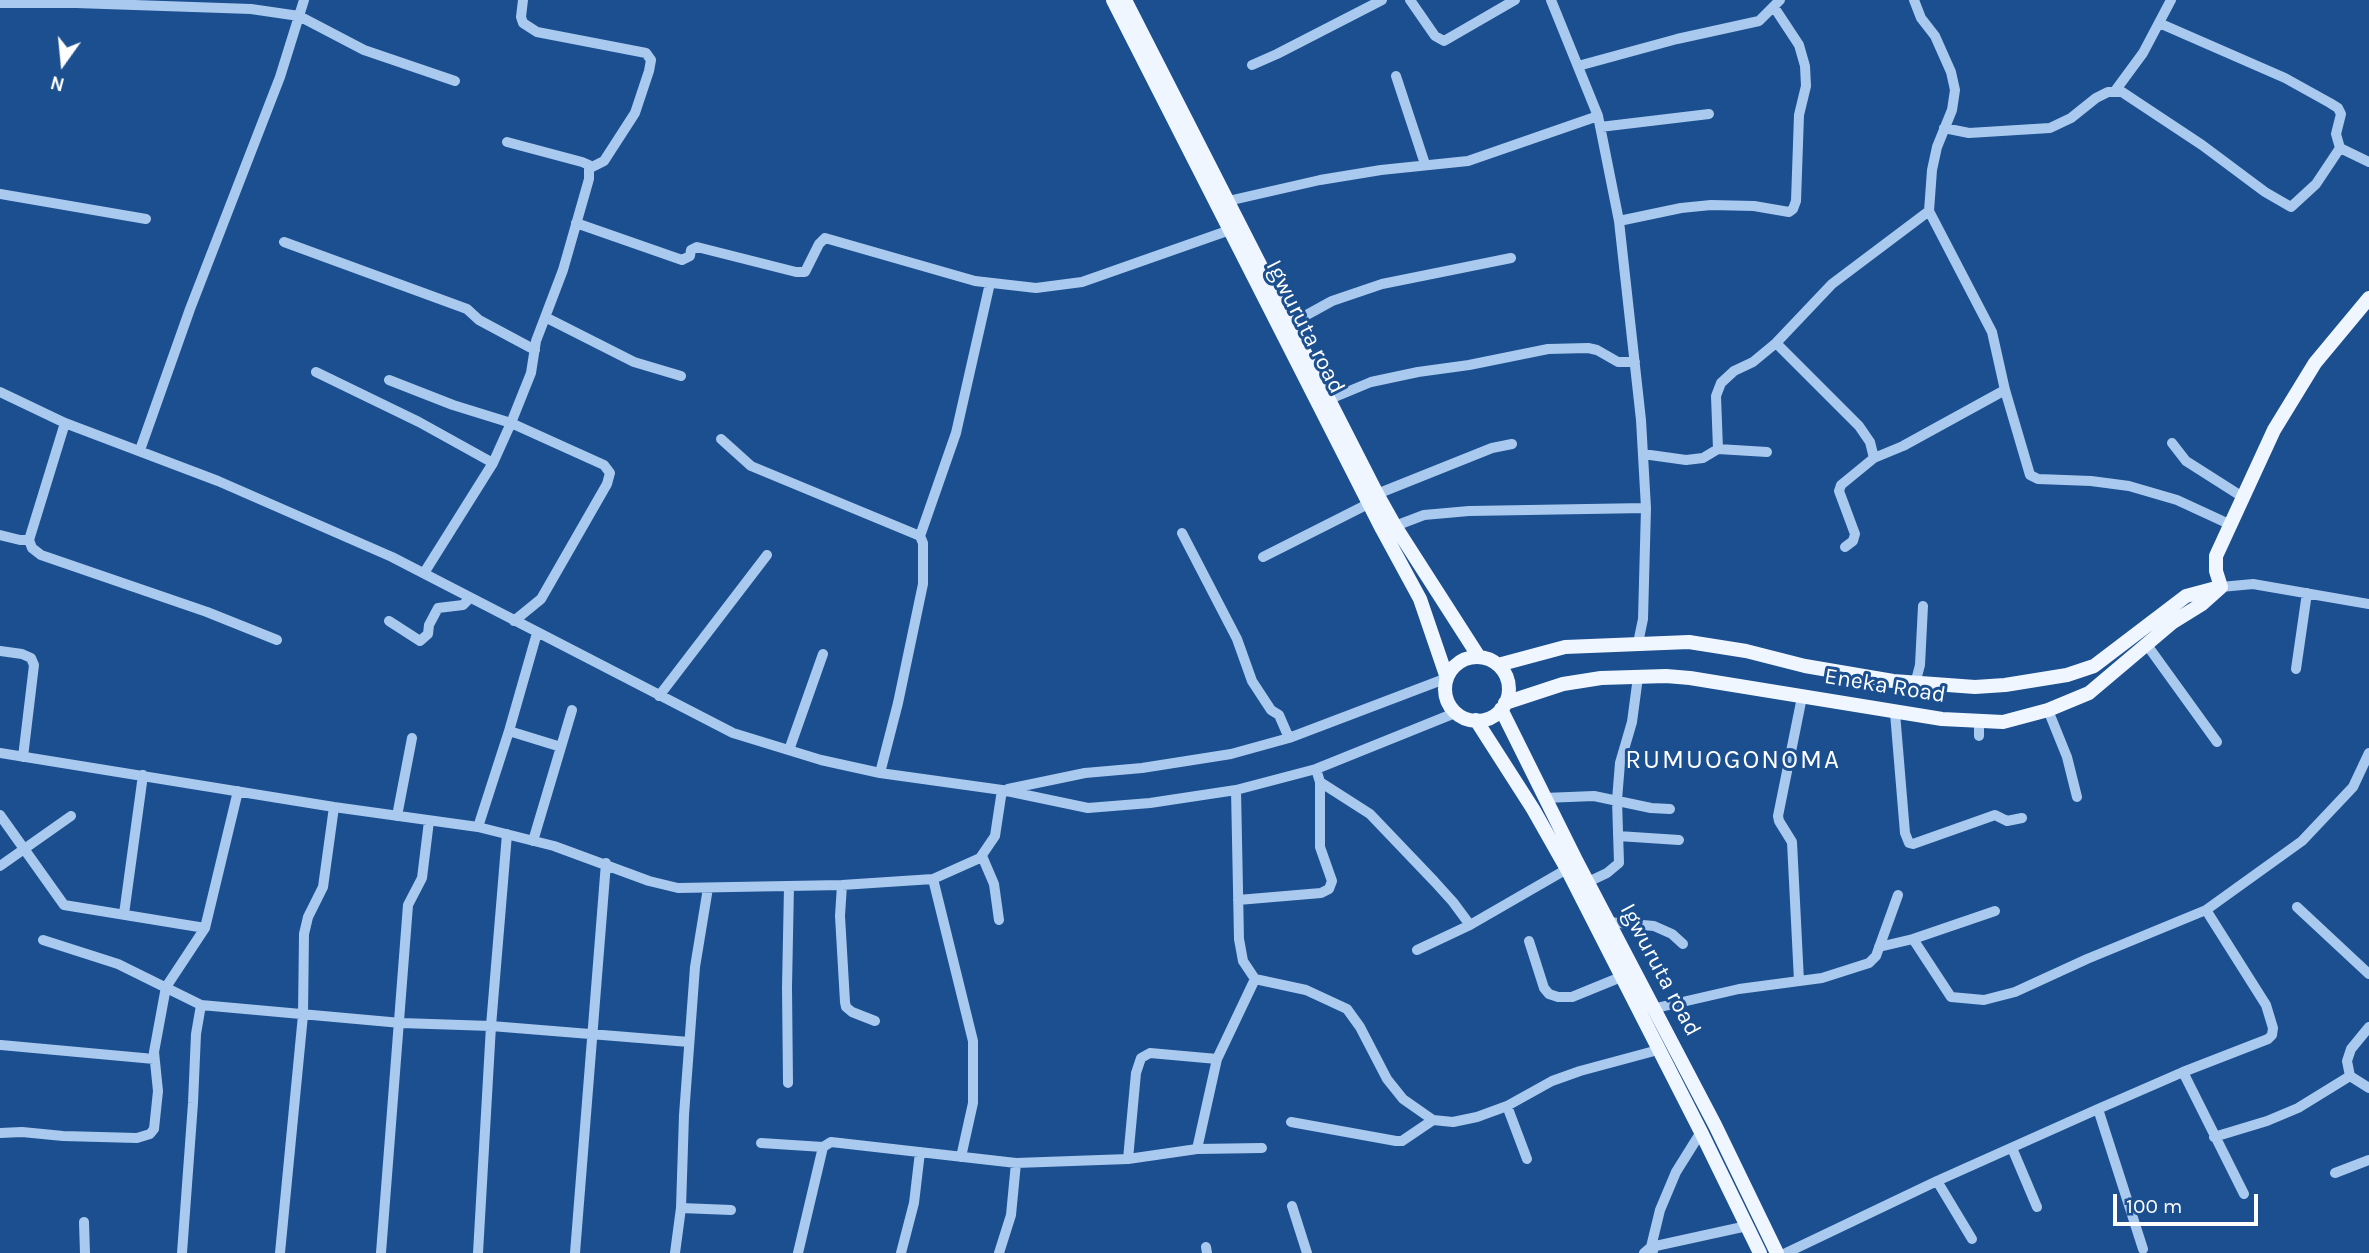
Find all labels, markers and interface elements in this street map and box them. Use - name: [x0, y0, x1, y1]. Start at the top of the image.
- north arrow: [28, 28, 98, 98]
- text: N: [48, 71, 67, 96]
- street label: Igwuruta road: [1260, 256, 1350, 398]
- street label: Eneka Road: [1822, 663, 1948, 709]
- district label: RUMUOGONOMA: [1627, 745, 1839, 777]
- street label: Igwuruta road: [1613, 899, 1707, 1041]
- scale bar: [2117, 1180, 2262, 1224]
- text: 100 m: [2126, 1194, 2183, 1218]

